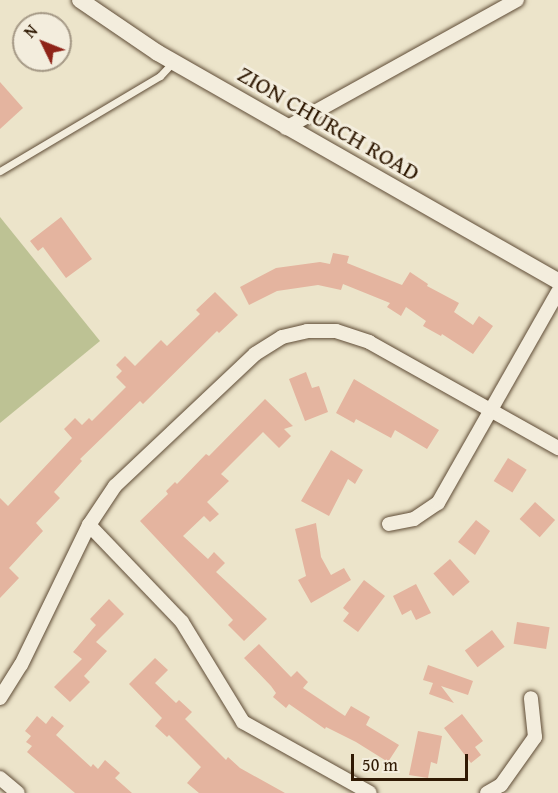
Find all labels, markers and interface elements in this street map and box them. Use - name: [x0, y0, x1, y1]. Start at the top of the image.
- north arrow: [12, 12, 72, 72]
- text: N: [18, 19, 43, 43]
- street label: ZION CHURCH ROAD: [233, 59, 425, 187]
- scale bar: [354, 742, 471, 780]
- text: 50 m: [362, 751, 398, 778]

